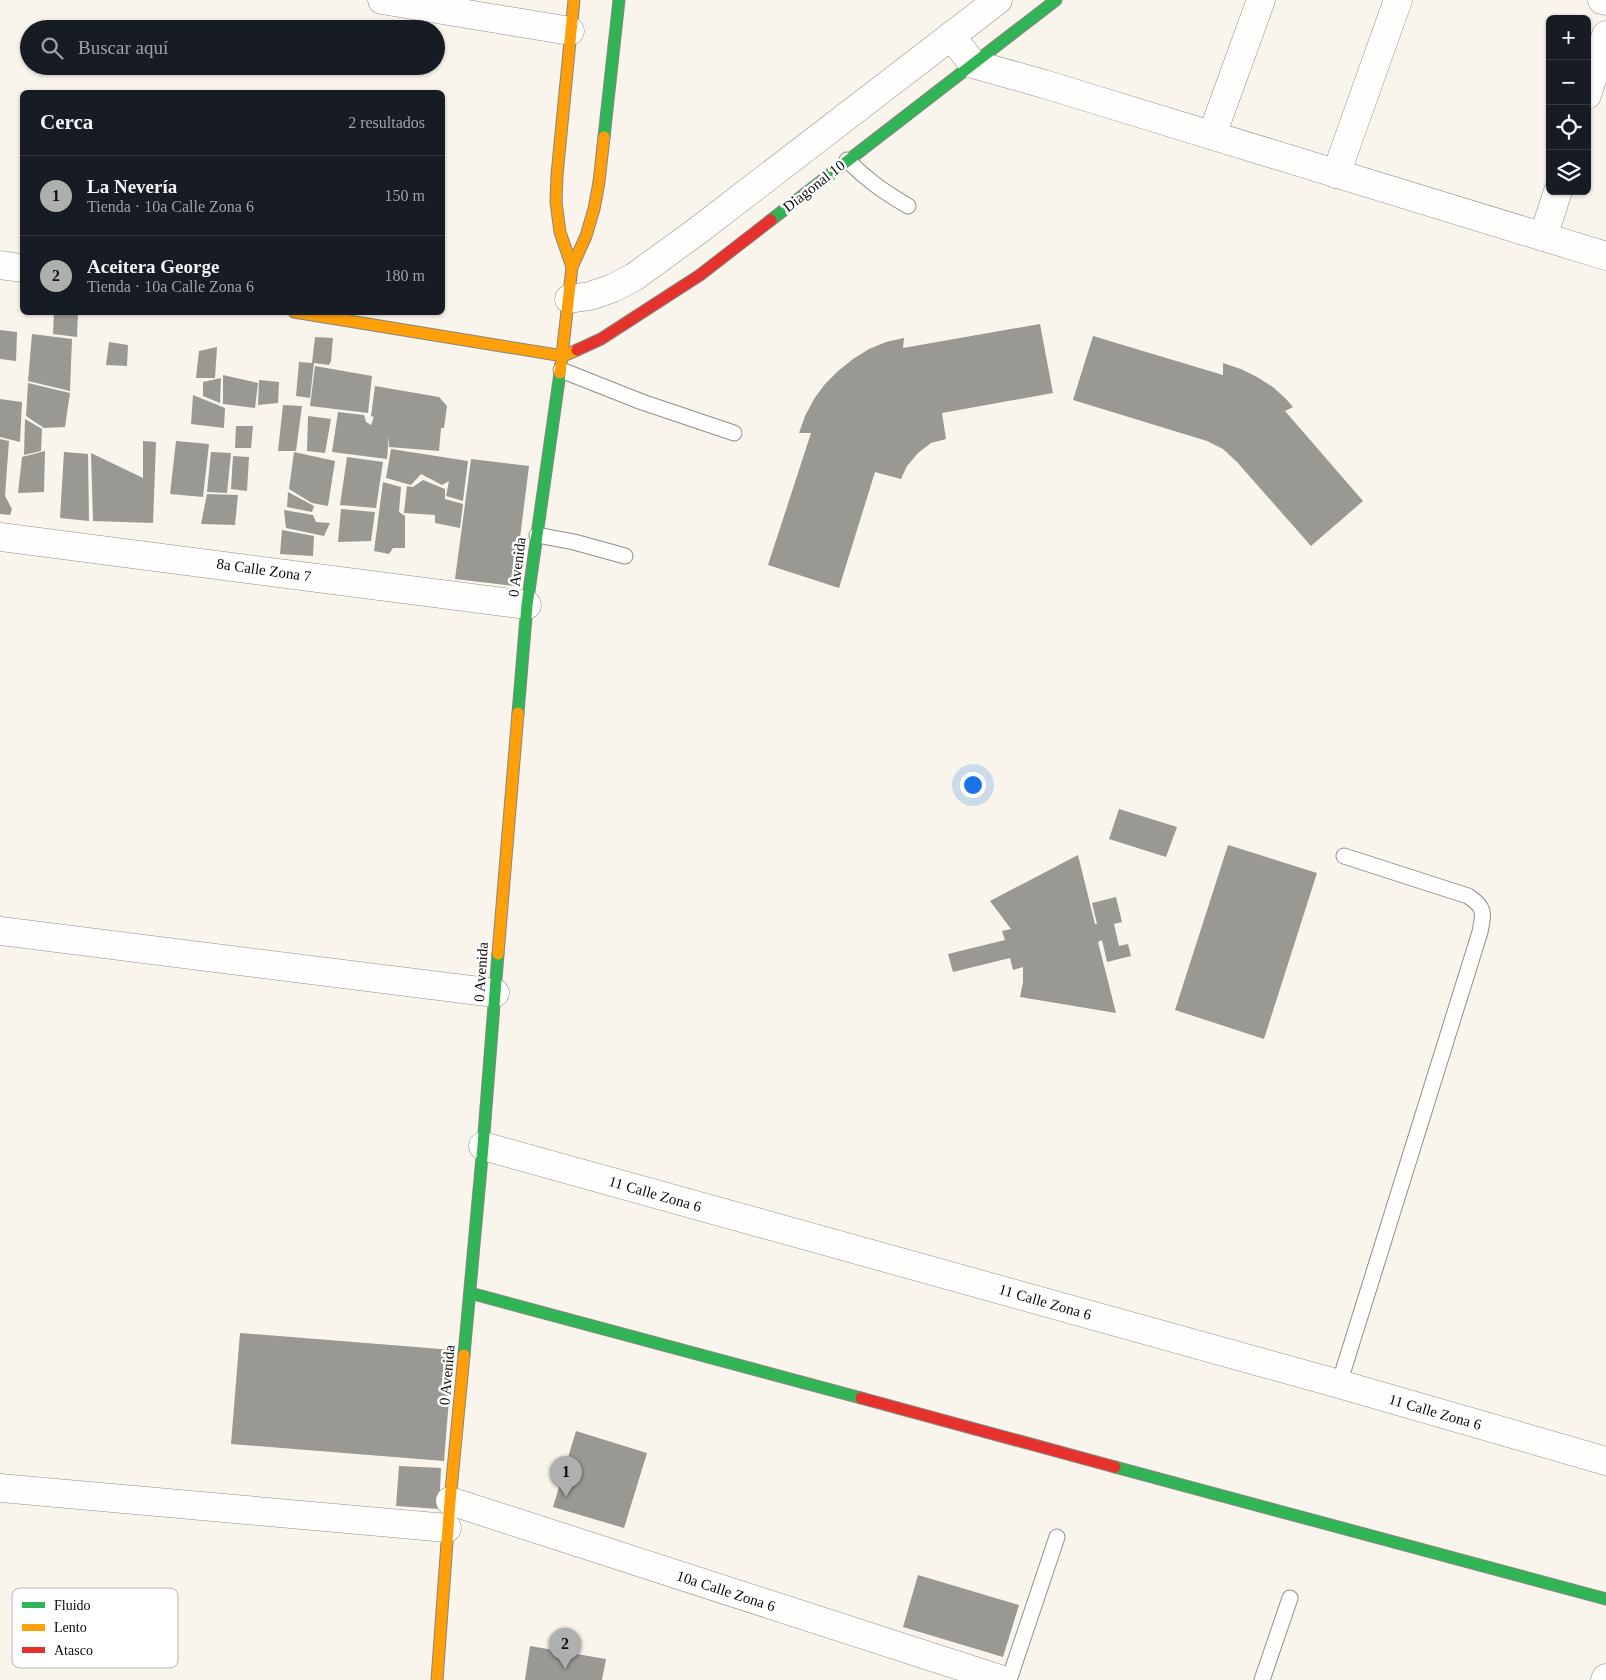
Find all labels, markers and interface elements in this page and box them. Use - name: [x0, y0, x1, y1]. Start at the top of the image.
- map controls: [1546, 15, 1591, 195]
- button: +: [1546, 15, 1591, 60]
- search box: [20, 20, 445, 75]
- icon: search: [38, 34, 66, 62]
- text: Buscar aquí: [78, 37, 168, 58]
- button: −: [1546, 60, 1591, 105]
- button: locate: [1546, 105, 1591, 150]
- text: Cerca: [40, 110, 93, 134]
- text: 2 resultados: [348, 114, 425, 131]
- button: layers: [1546, 150, 1591, 195]
- street label: Diagonal 10: [780, 157, 848, 215]
- text: La Nevería: [87, 176, 177, 197]
- text: 1: [52, 187, 60, 204]
- text: 150 m: [385, 187, 425, 204]
- text: Tienda · 10a Calle Zona 6: [87, 198, 254, 215]
- text: Aceitera George: [87, 256, 219, 277]
- text: 2: [52, 267, 60, 284]
- text: 180 m: [385, 267, 425, 284]
- text: Tienda · 10a Calle Zona 6: [87, 278, 254, 295]
- street label: 0 Avenida: [505, 536, 529, 598]
- street label: 8a Calle Zona 7: [216, 555, 313, 585]
- your location: [960, 772, 986, 798]
- street label: 0 Avenida: [471, 941, 491, 1003]
- street label: 11 Calle Zona 6: [607, 1173, 704, 1215]
- street label: 11 Calle Zona 6: [997, 1281, 1094, 1323]
- street label: 0 Avenida: [436, 1344, 458, 1406]
- street label: 11 Calle Zona 6: [1387, 1391, 1484, 1433]
- pin: 1: [550, 1456, 582, 1497]
- street label: 10a Calle Zona 6: [675, 1567, 778, 1615]
- legend: [12, 1588, 178, 1668]
- text: Fluido: [54, 1598, 91, 1613]
- text: Lento: [54, 1620, 87, 1635]
- pin: 2: [549, 1628, 581, 1669]
- text: Atasco: [54, 1643, 93, 1658]

